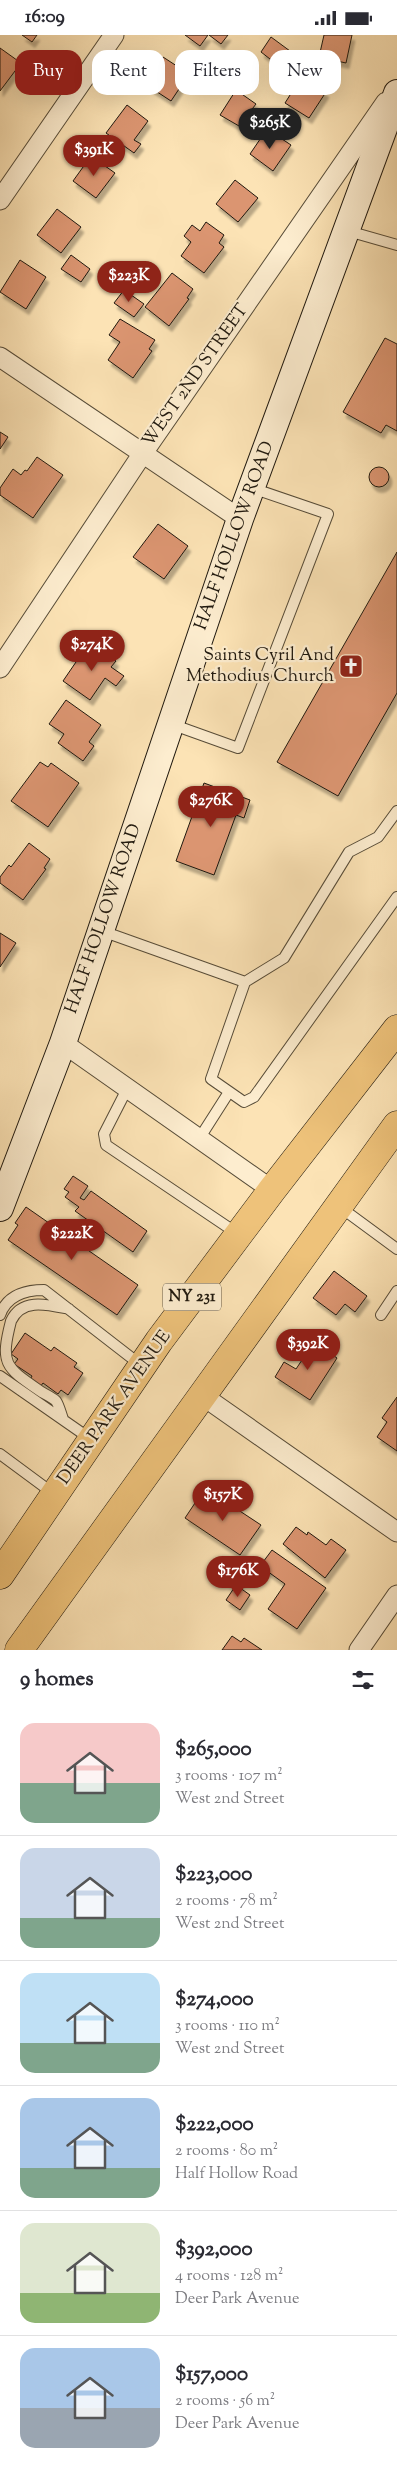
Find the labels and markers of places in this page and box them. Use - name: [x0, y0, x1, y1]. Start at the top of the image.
- pin: $265K: [235, 107, 305, 150]
- pin: $391K: [59, 135, 129, 177]
- pin: $223K: [94, 261, 164, 303]
- pin: $274K: [57, 629, 127, 672]
- place label: Saints Cyril And Methodius Church: [186, 643, 334, 690]
- church icon: Saints Cyril And Methodius Church: [338, 653, 364, 679]
- pin: $276K: [176, 785, 246, 828]
- pin: $222K: [37, 1219, 107, 1261]
- pin: $392K: [273, 1329, 343, 1371]
- pin: $157K: [188, 1479, 258, 1522]
- pin: $176K: [203, 1555, 273, 1598]

